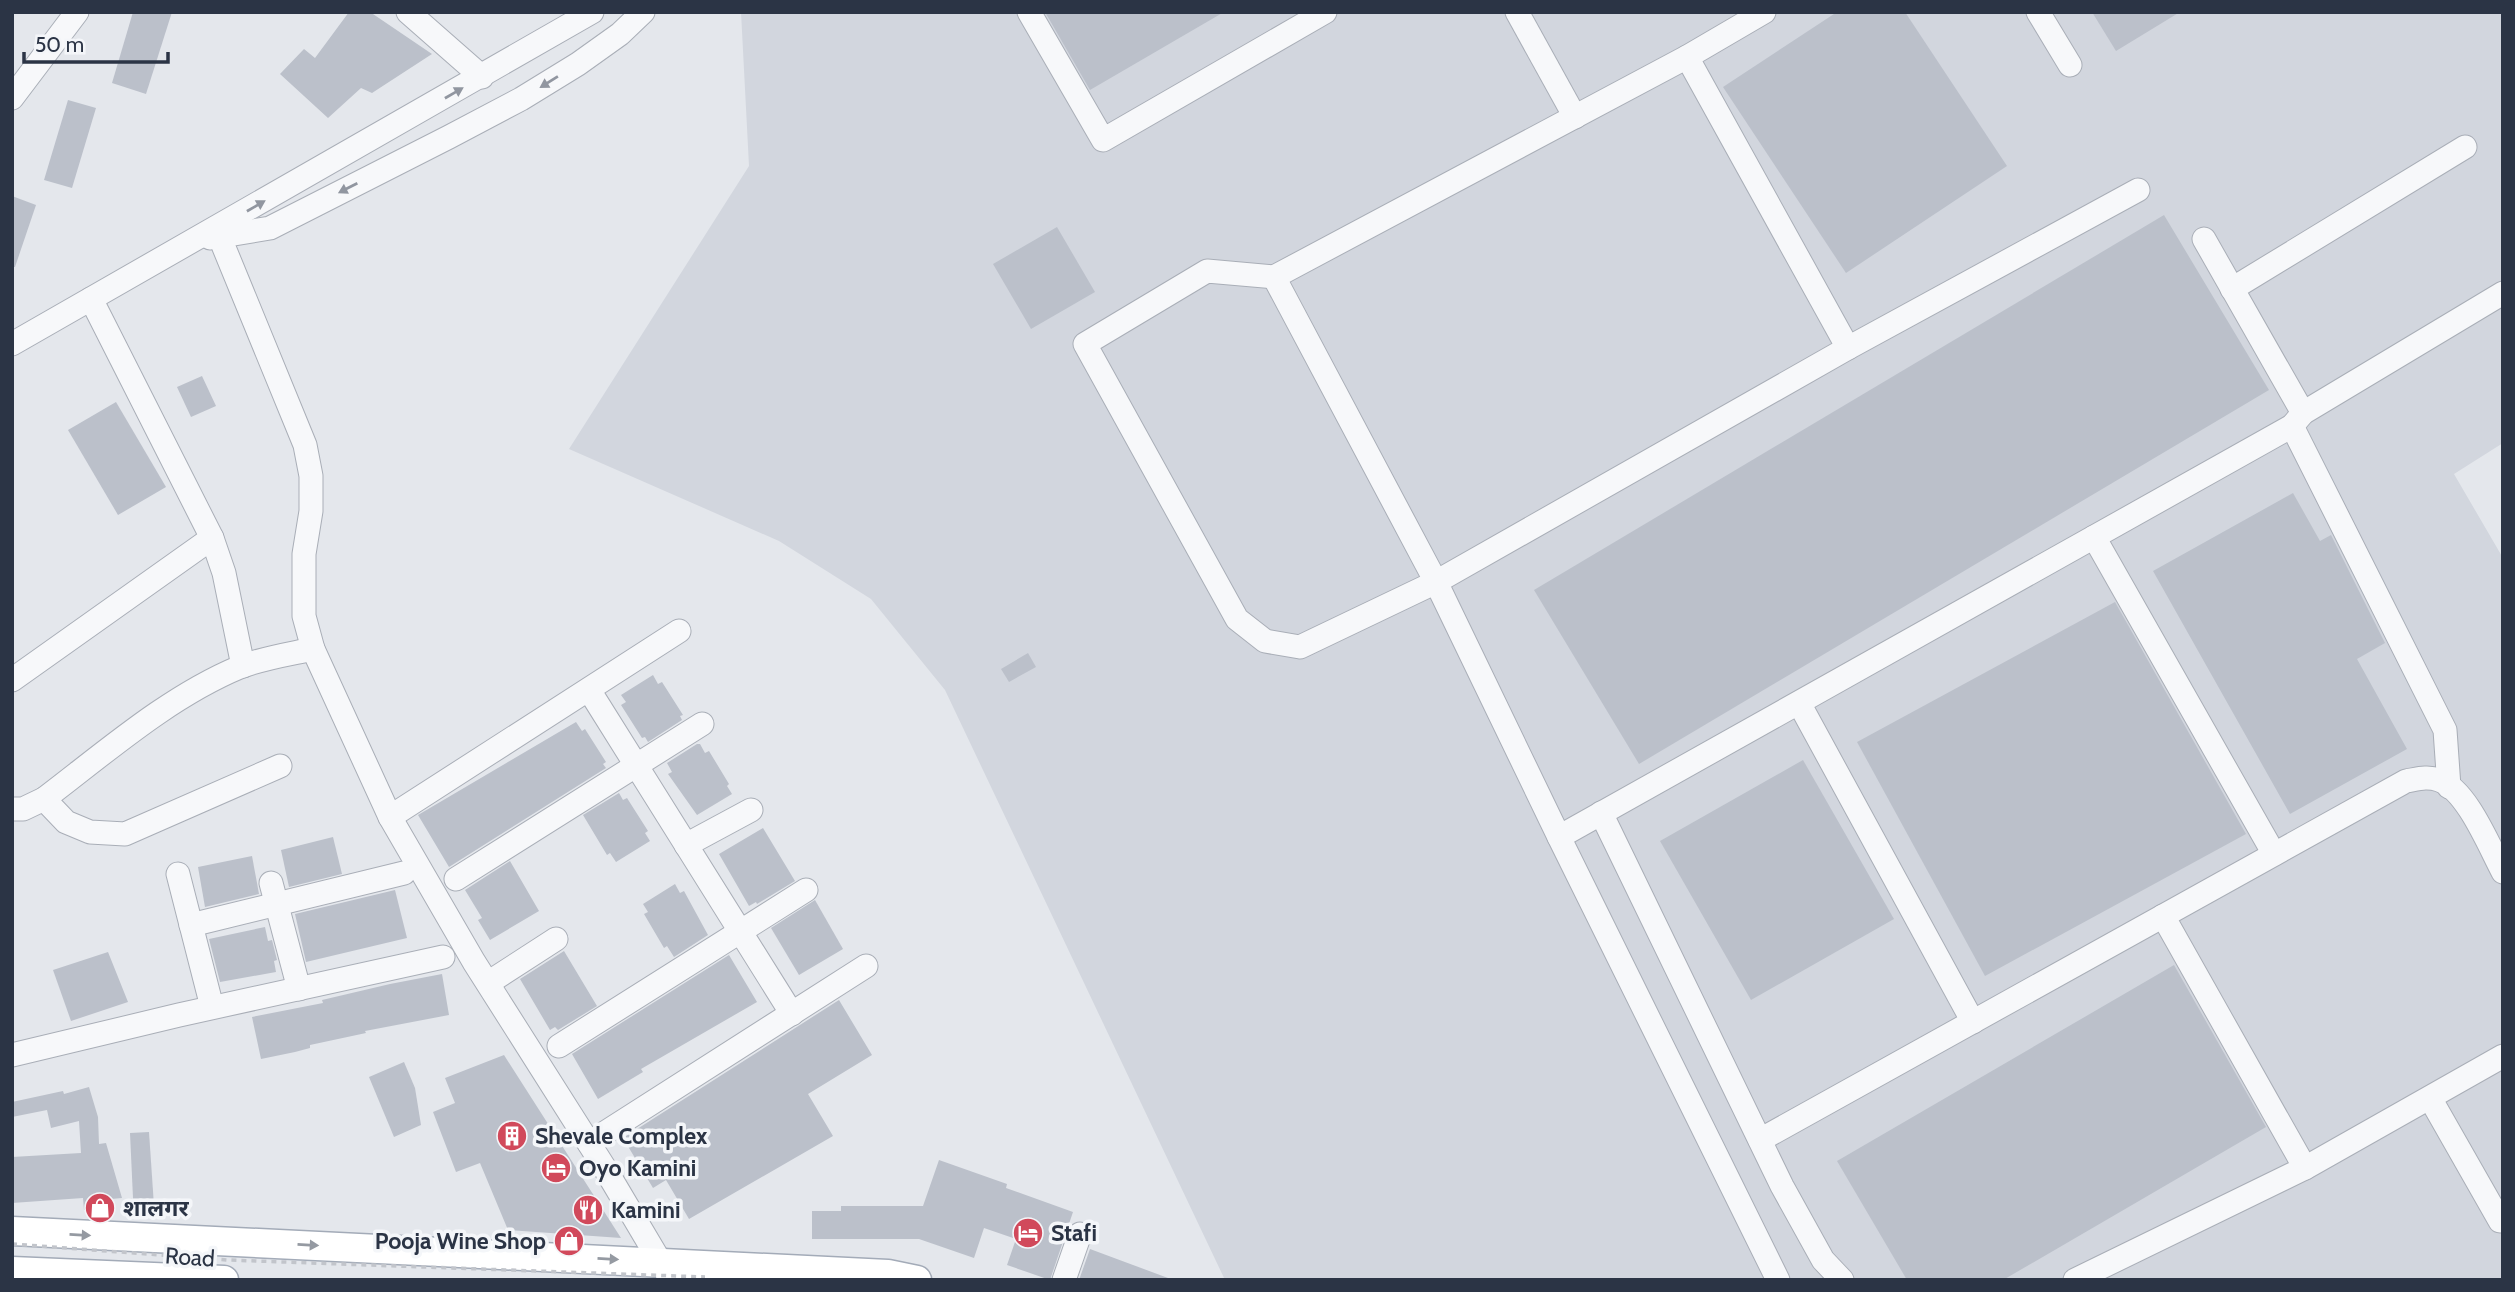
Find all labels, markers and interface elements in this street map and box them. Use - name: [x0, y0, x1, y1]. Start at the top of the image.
- scale bar: [24, 21, 168, 65]
- text: 50 m: [35, 32, 84, 57]
- one-way arrow: [540, 75, 559, 88]
- one-way arrow: [444, 87, 463, 99]
- one-way arrow: [338, 183, 358, 194]
- one-way arrow: [246, 200, 265, 212]
- building icon: Shevale Complex: [495, 1119, 529, 1153]
- place label: Shevale Complex: [535, 1122, 708, 1150]
- hotel icon: Oyo Kamini: [539, 1151, 573, 1185]
- place label: Oyo Kamini: [579, 1154, 696, 1182]
- shop icon: शालगर: [83, 1191, 117, 1225]
- restaurant icon: Kamini: [571, 1193, 605, 1227]
- place label: शालगर: [123, 1194, 189, 1222]
- place label: Kamini: [611, 1196, 680, 1224]
- hotel icon: Stafi: [1011, 1216, 1045, 1250]
- place label: Stafi: [1051, 1219, 1097, 1247]
- shop icon: Pooja Wine Shop: [552, 1224, 586, 1258]
- place label: Pooja Wine Shop: [375, 1227, 546, 1255]
- one-way arrow: [70, 1229, 92, 1240]
- one-way arrow: [297, 1240, 319, 1251]
- street label: Road: [164, 1241, 216, 1273]
- one-way arrow: [598, 1254, 620, 1265]

